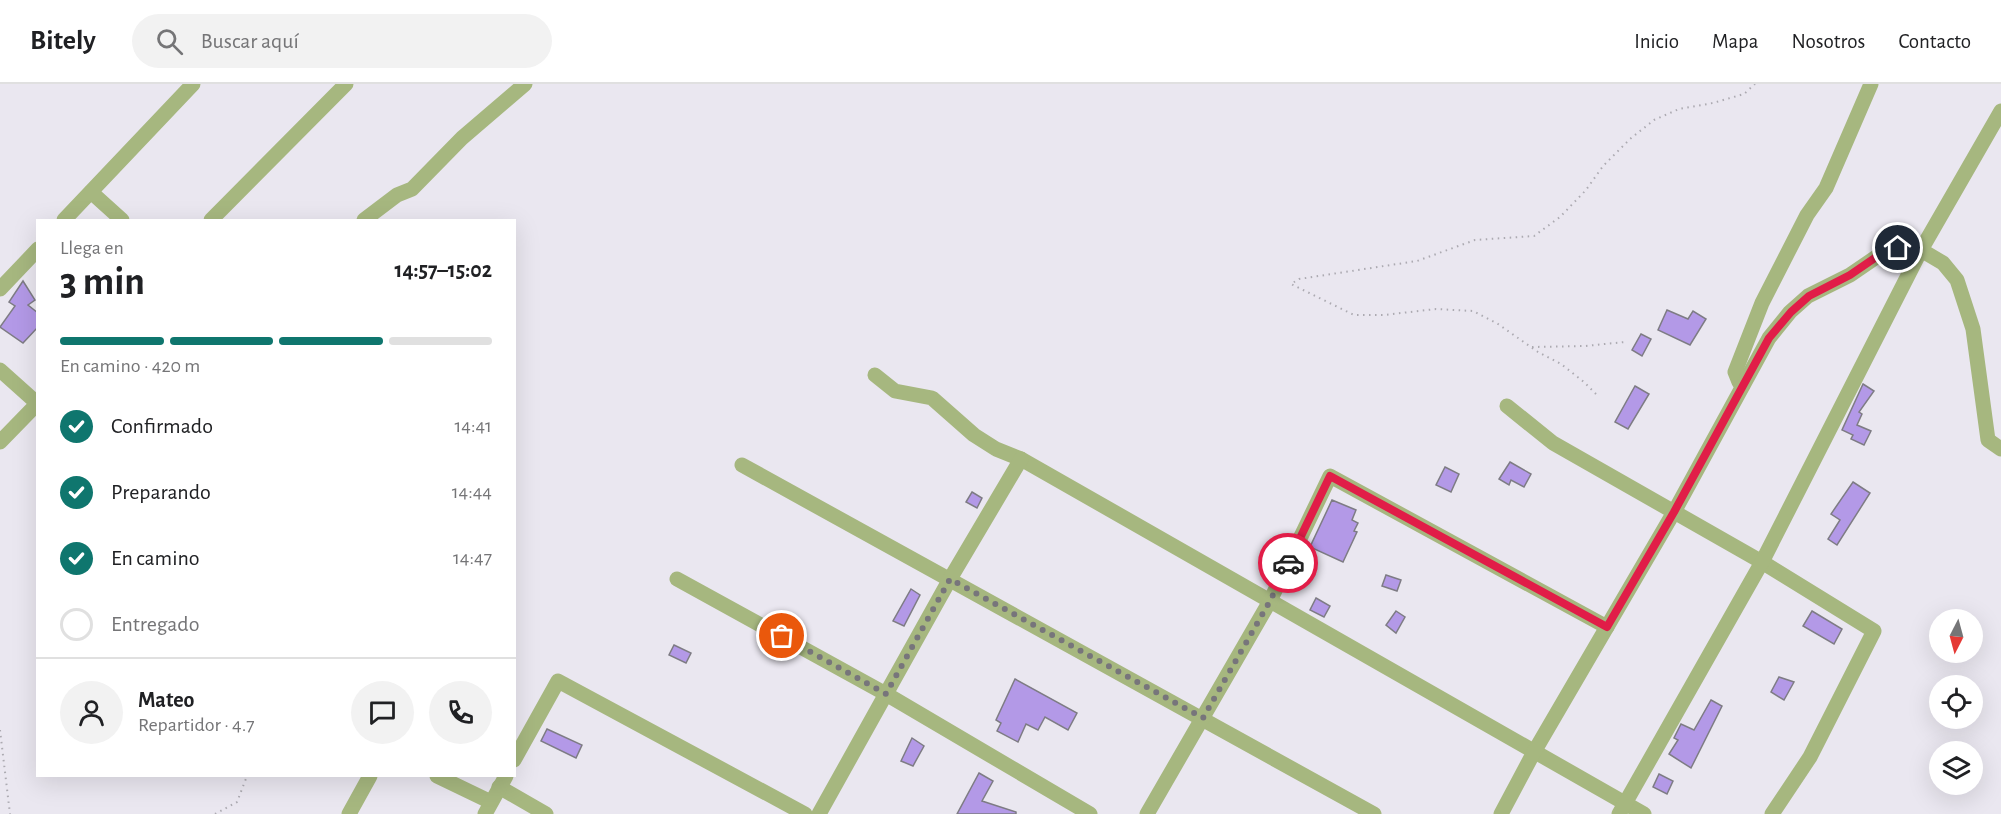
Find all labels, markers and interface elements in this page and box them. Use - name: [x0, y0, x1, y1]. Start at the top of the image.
- search box: [132, 14, 552, 68]
- icon: search: [153, 25, 186, 58]
- text: Bitely: [30, 27, 96, 55]
- text: Buscar aquí: [201, 30, 299, 52]
- text: Inicio: [1634, 31, 1679, 52]
- text: Mapa: [1712, 31, 1759, 52]
- text: Nosotros: [1792, 31, 1865, 52]
- text: Contacto: [1898, 31, 1971, 52]
- pin: [1872, 222, 1923, 273]
- icon: home: [1881, 231, 1914, 264]
- text: Llega en: [60, 238, 124, 258]
- text: 14:57–15:02: [395, 259, 492, 281]
- text: 3 min: [60, 263, 145, 302]
- text: En camino · 420 m: [60, 356, 200, 376]
- icon: check: [60, 410, 93, 443]
- text: Confirmado: [111, 415, 213, 437]
- text: 14:41: [454, 416, 492, 436]
- icon: check: [60, 476, 93, 509]
- text: Preparando: [111, 481, 211, 503]
- text: 14:44: [452, 482, 492, 502]
- courier: [1258, 533, 1318, 593]
- icon: check: [60, 542, 93, 575]
- text: En camino: [111, 547, 200, 569]
- icon: car: [1272, 547, 1305, 580]
- text: 14:47: [453, 548, 492, 568]
- north arrow: [1929, 609, 1983, 663]
- map controls: [1929, 609, 1983, 795]
- pin: [756, 610, 807, 661]
- text: Entregado: [111, 613, 200, 635]
- icon: bag: [765, 619, 798, 652]
- button: locate: [1929, 675, 1983, 729]
- button: person: [60, 681, 123, 744]
- button: chat: [351, 681, 414, 744]
- button: phone: [429, 681, 492, 744]
- text: Mateo: [138, 689, 194, 711]
- text: Repartidor · 4.7: [138, 715, 255, 735]
- button: layers: [1929, 741, 1983, 795]

